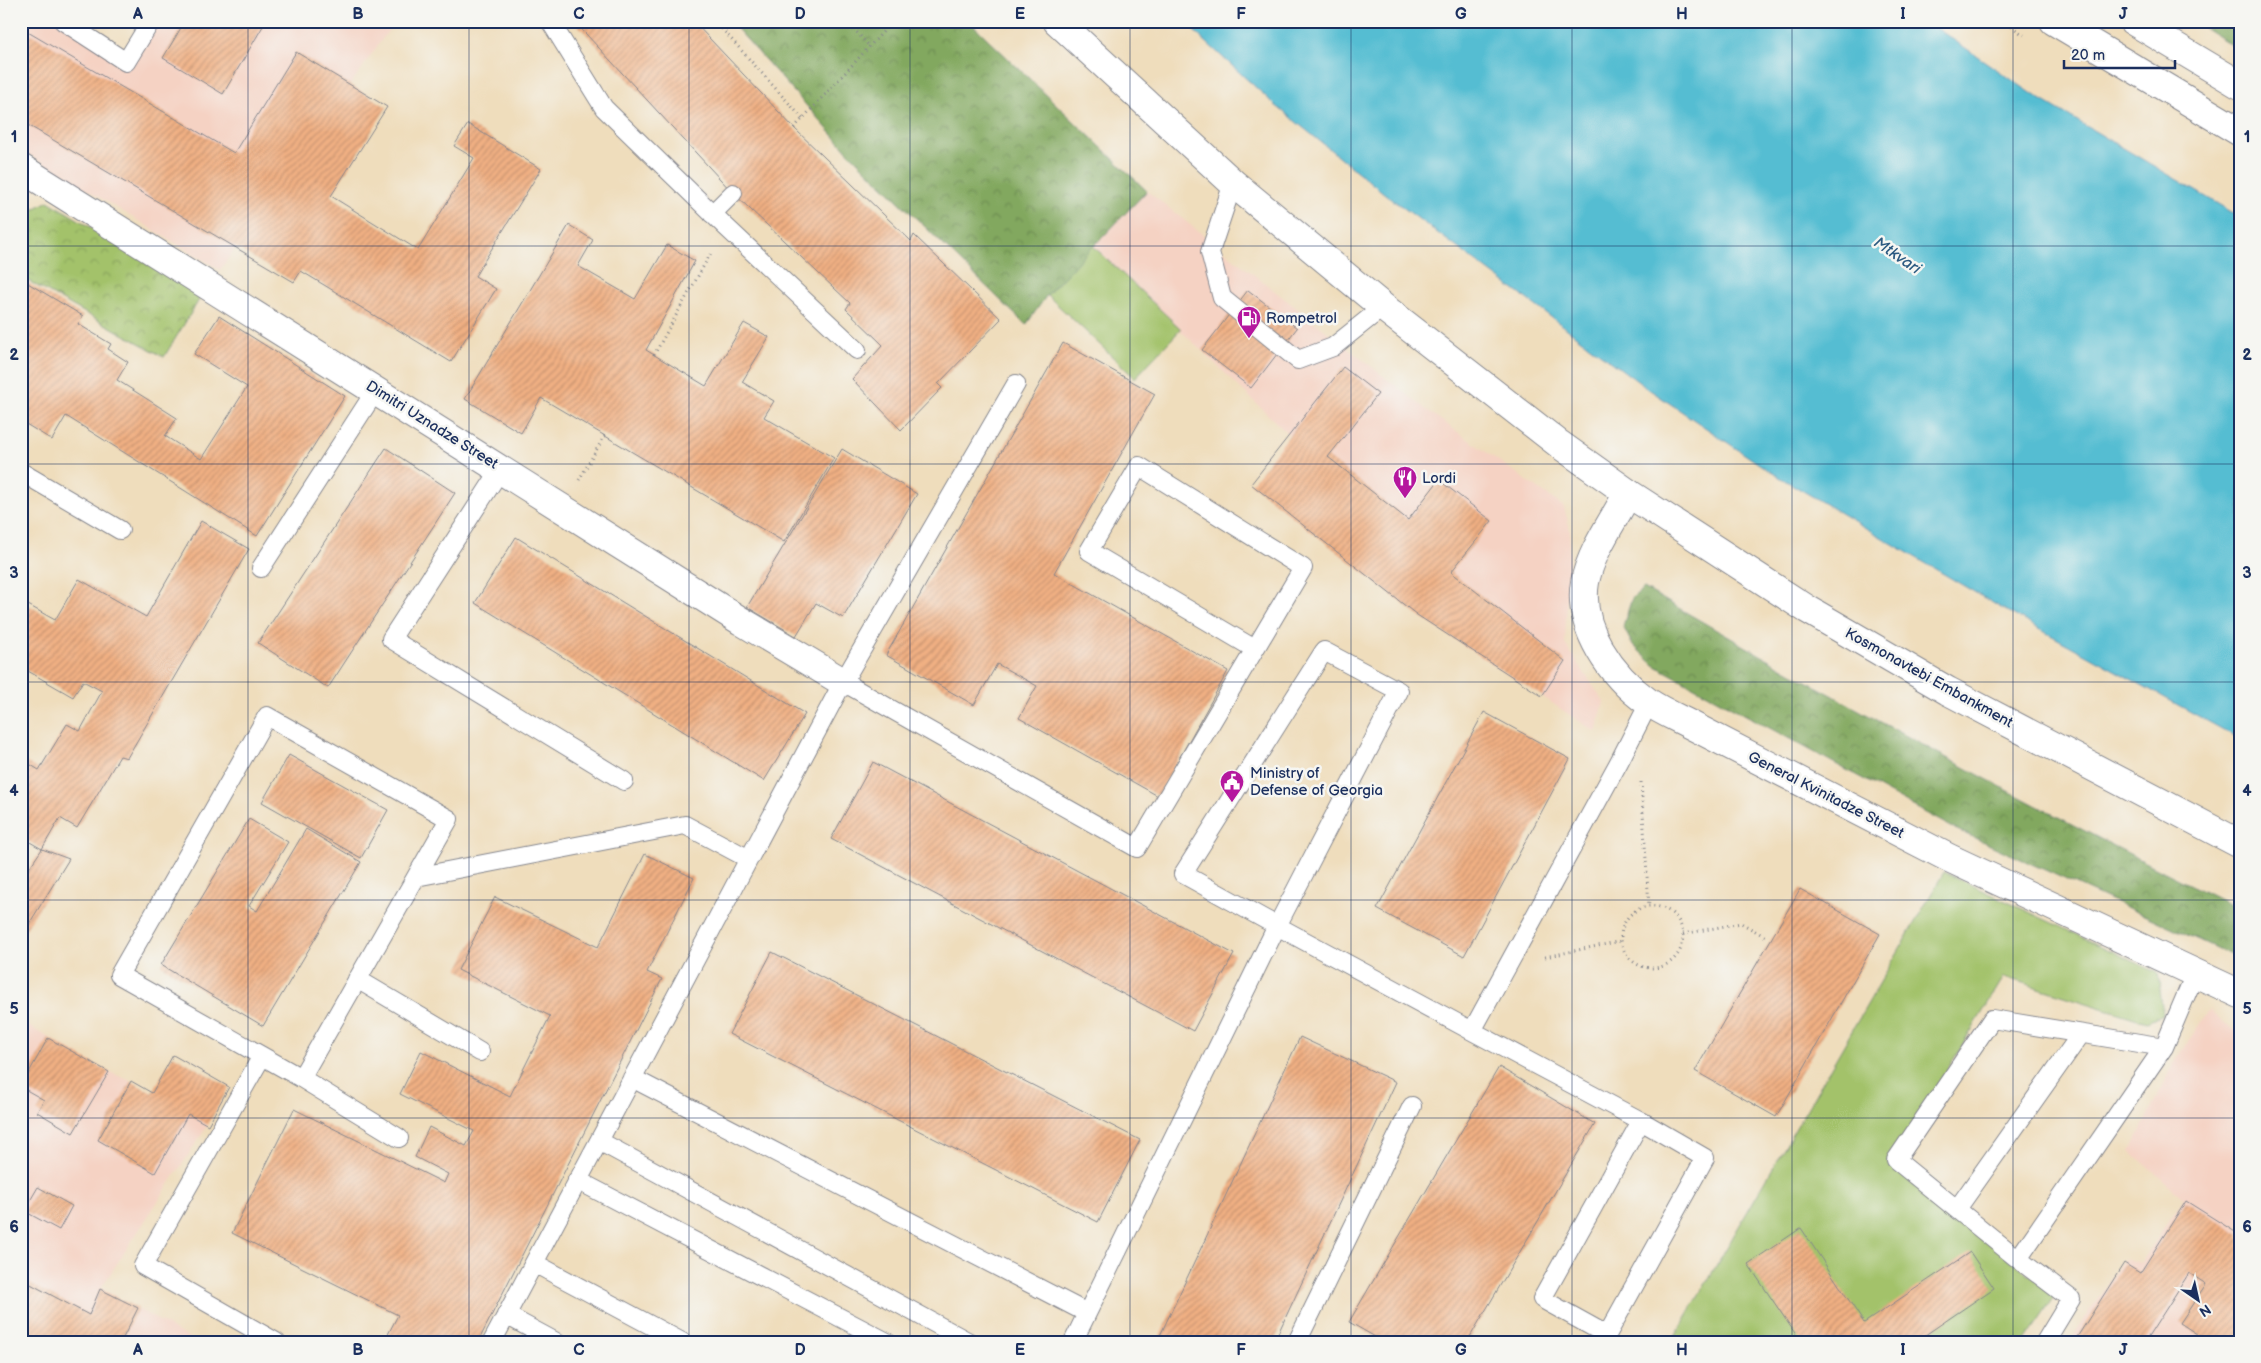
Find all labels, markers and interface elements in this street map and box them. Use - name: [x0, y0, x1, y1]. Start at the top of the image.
- text: A: [132, 5, 143, 24]
- text: B: [352, 5, 364, 24]
- text: C: [573, 5, 585, 24]
- text: D: [794, 5, 806, 24]
- text: E: [1015, 5, 1025, 24]
- text: F: [1236, 5, 1246, 24]
- text: G: [1455, 5, 1467, 24]
- text: H: [1676, 5, 1688, 24]
- text: I: [1900, 5, 1906, 24]
- text: J: [2119, 5, 2128, 24]
- scale bar: [2064, 38, 2175, 70]
- text: 20 m: [2071, 46, 2105, 65]
- text: 1: [11, 128, 17, 147]
- text: 1: [2244, 128, 2250, 147]
- water label: Mtkvari: [1870, 233, 1925, 279]
- fuel station icon: Rompetrol: [1236, 305, 1262, 339]
- place label: Rompetrol: [1266, 309, 1337, 328]
- text: 2: [9, 346, 19, 365]
- text: 2: [2242, 346, 2252, 365]
- street label: Dimitri Uznadze Street: [362, 377, 502, 474]
- restaurant icon: Lordi: [1392, 465, 1418, 499]
- place label: Lordi: [1422, 469, 1456, 488]
- text: 3: [9, 564, 19, 583]
- text: 3: [2242, 564, 2252, 583]
- street label: Kosmonavtebi Embankment: [1842, 624, 2017, 732]
- street label: General Kvinitadze Street: [1745, 747, 1908, 843]
- place label: Ministry of Defense of Georgia: [1250, 764, 1383, 800]
- public building icon: Ministry of Defense of Georgia: [1219, 769, 1245, 803]
- text: 4: [9, 782, 19, 801]
- text: 4: [2242, 782, 2252, 801]
- text: 5: [9, 1000, 19, 1019]
- text: 5: [2242, 1000, 2252, 1019]
- text: 6: [9, 1218, 19, 1237]
- text: 6: [2242, 1218, 2252, 1237]
- north arrow: [2174, 1276, 2224, 1326]
- text: N: [2196, 1300, 2214, 1320]
- text: A: [132, 1341, 143, 1360]
- text: B: [352, 1341, 364, 1360]
- text: C: [573, 1341, 585, 1360]
- text: D: [794, 1341, 806, 1360]
- text: E: [1015, 1341, 1025, 1360]
- text: F: [1236, 1341, 1246, 1360]
- text: G: [1455, 1341, 1467, 1360]
- text: H: [1676, 1341, 1688, 1360]
- text: I: [1900, 1341, 1906, 1360]
- text: J: [2119, 1341, 2128, 1360]

